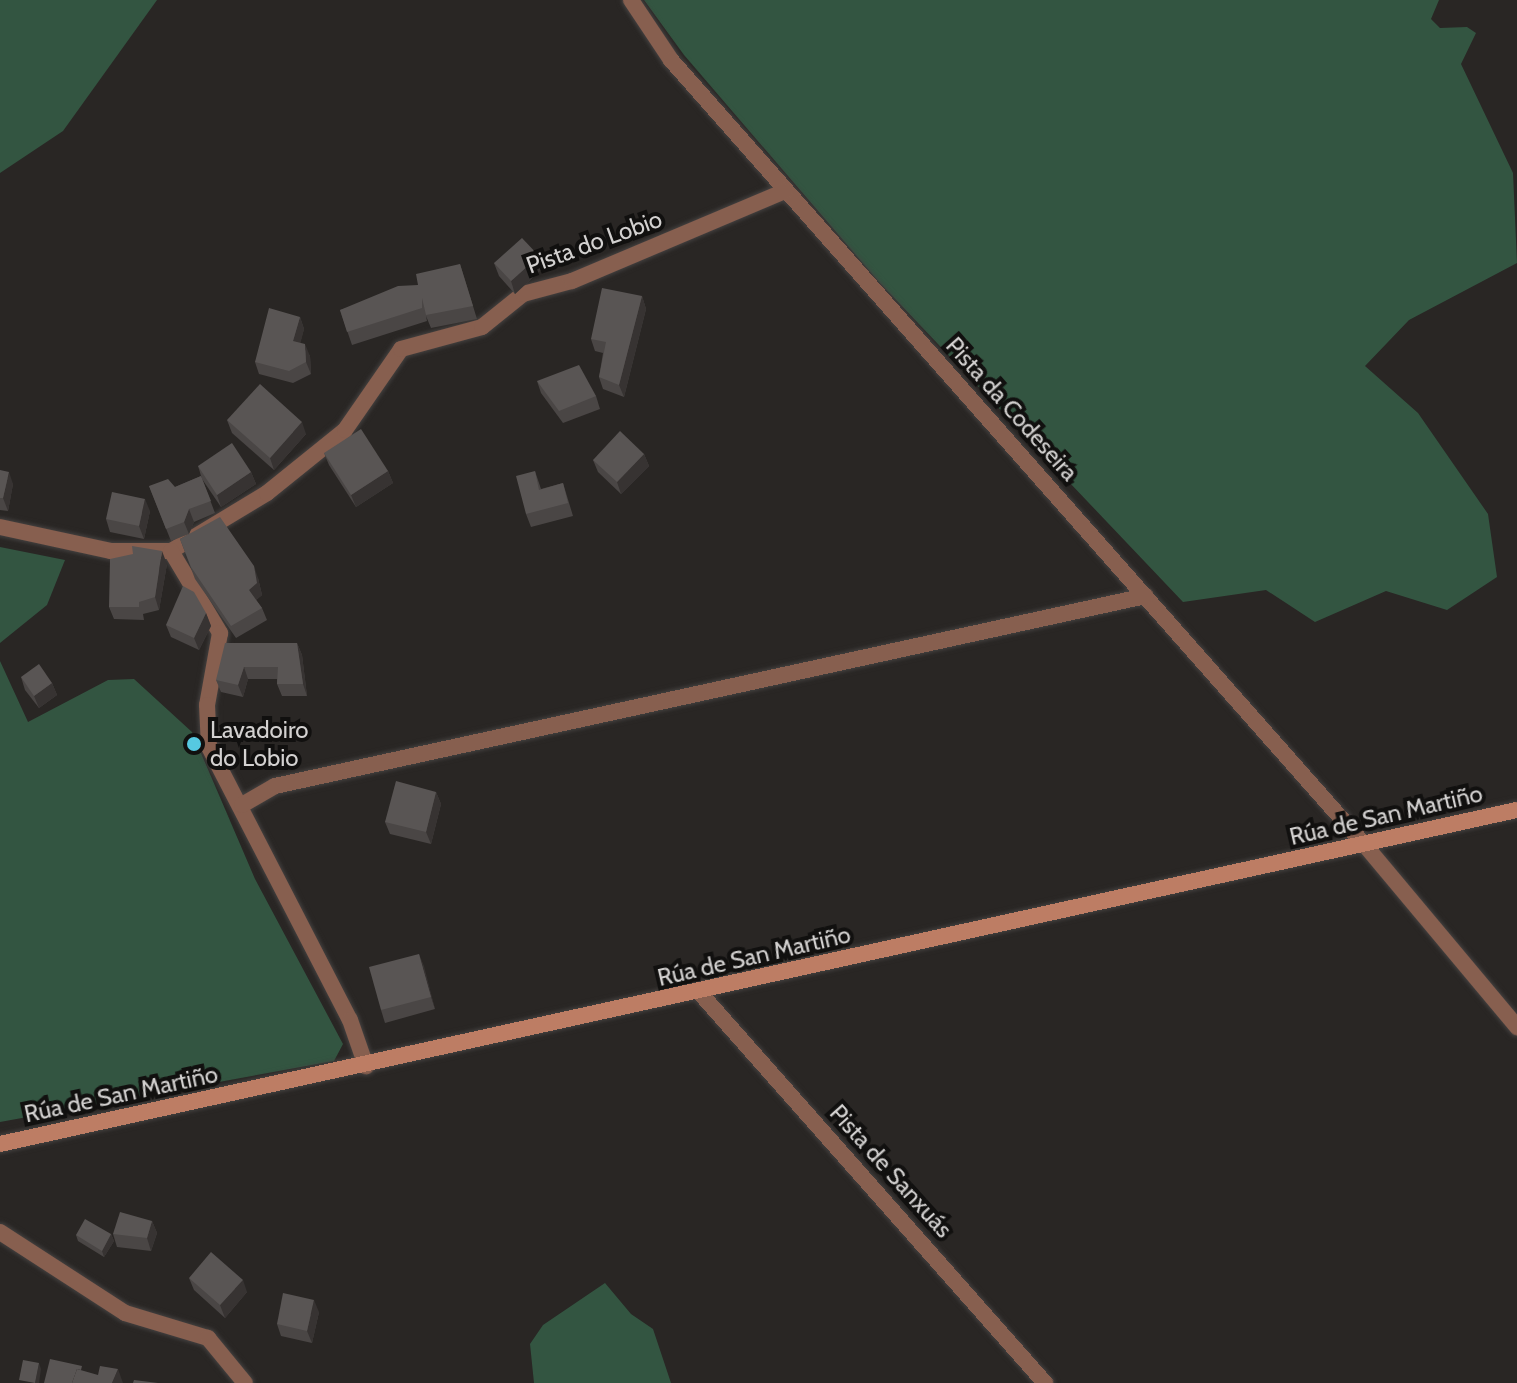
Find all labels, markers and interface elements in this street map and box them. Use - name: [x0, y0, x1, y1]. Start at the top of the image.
- street label: Pista do Lobio: [522, 204, 666, 280]
- street label: Pista da Codeseira: [940, 331, 1084, 487]
- place label: Lavadoiro do Lobio: [210, 716, 308, 772]
- marker: Lavadoiro do Lobio: [185, 735, 203, 753]
- street label: Rúa de San Martiño: [1287, 779, 1485, 851]
- street label: Rúa de San Martiño: [655, 920, 853, 992]
- street label: Rúa de San Martiño: [22, 1059, 220, 1129]
- street label: Pista de Sanxuás: [824, 1099, 958, 1243]

